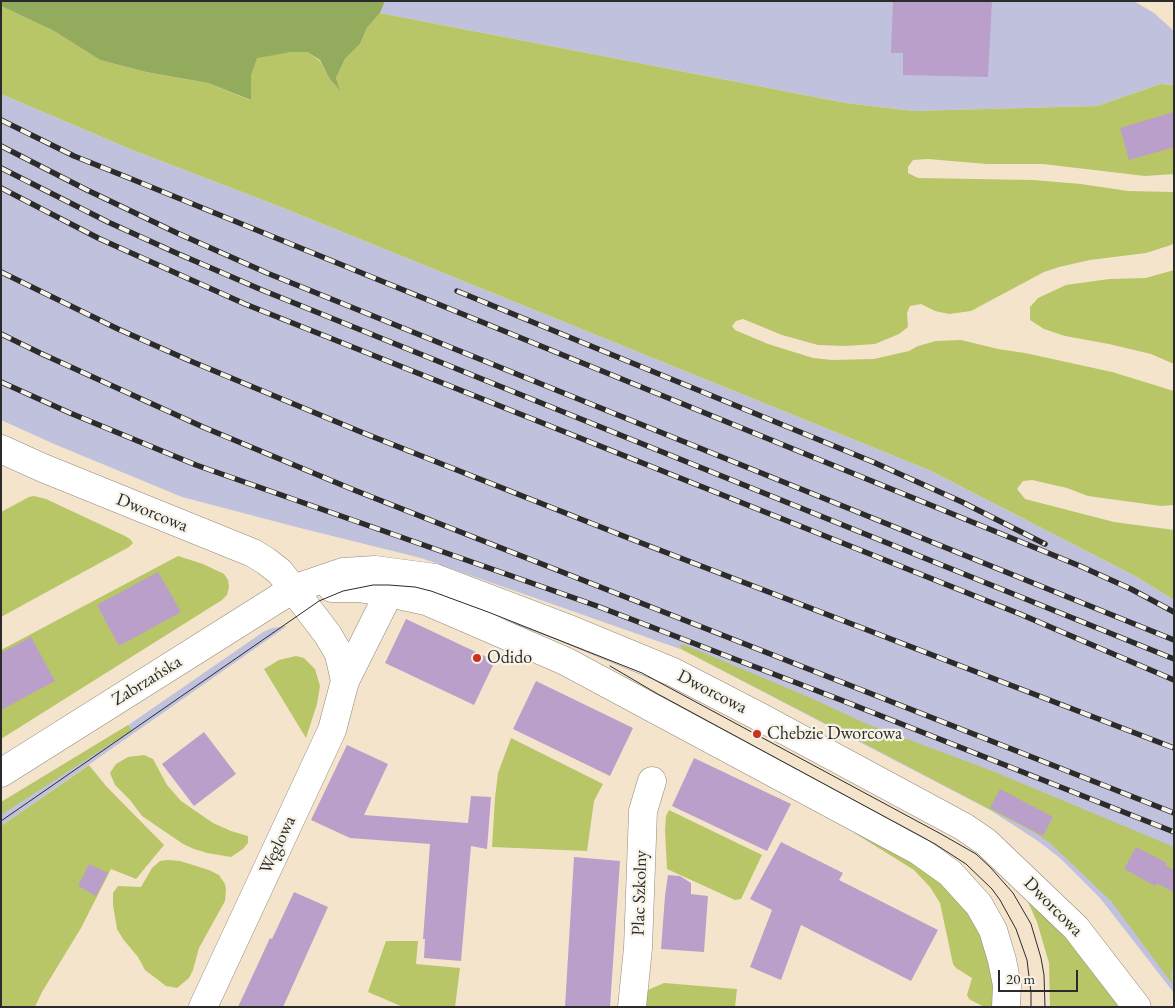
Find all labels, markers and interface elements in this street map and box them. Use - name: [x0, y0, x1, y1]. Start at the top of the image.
- street label: Dworcowa: [113, 489, 191, 537]
- place label: Odido: [487, 647, 532, 669]
- street label: Zabrzańska: [108, 651, 186, 711]
- marker: Odido: [471, 652, 483, 664]
- street label: Dworcowa: [674, 665, 750, 719]
- place label: Chebzie Dworcowa: [767, 723, 902, 745]
- marker: Chebzie Dworcowa: [751, 728, 763, 740]
- street label: Węglowa: [255, 813, 301, 877]
- street label: Plac Szkolny: [628, 850, 652, 936]
- street label: Dworcowa: [1019, 873, 1087, 941]
- scale bar: [1000, 960, 1080, 992]
- text: 20 m: [1006, 969, 1035, 988]

